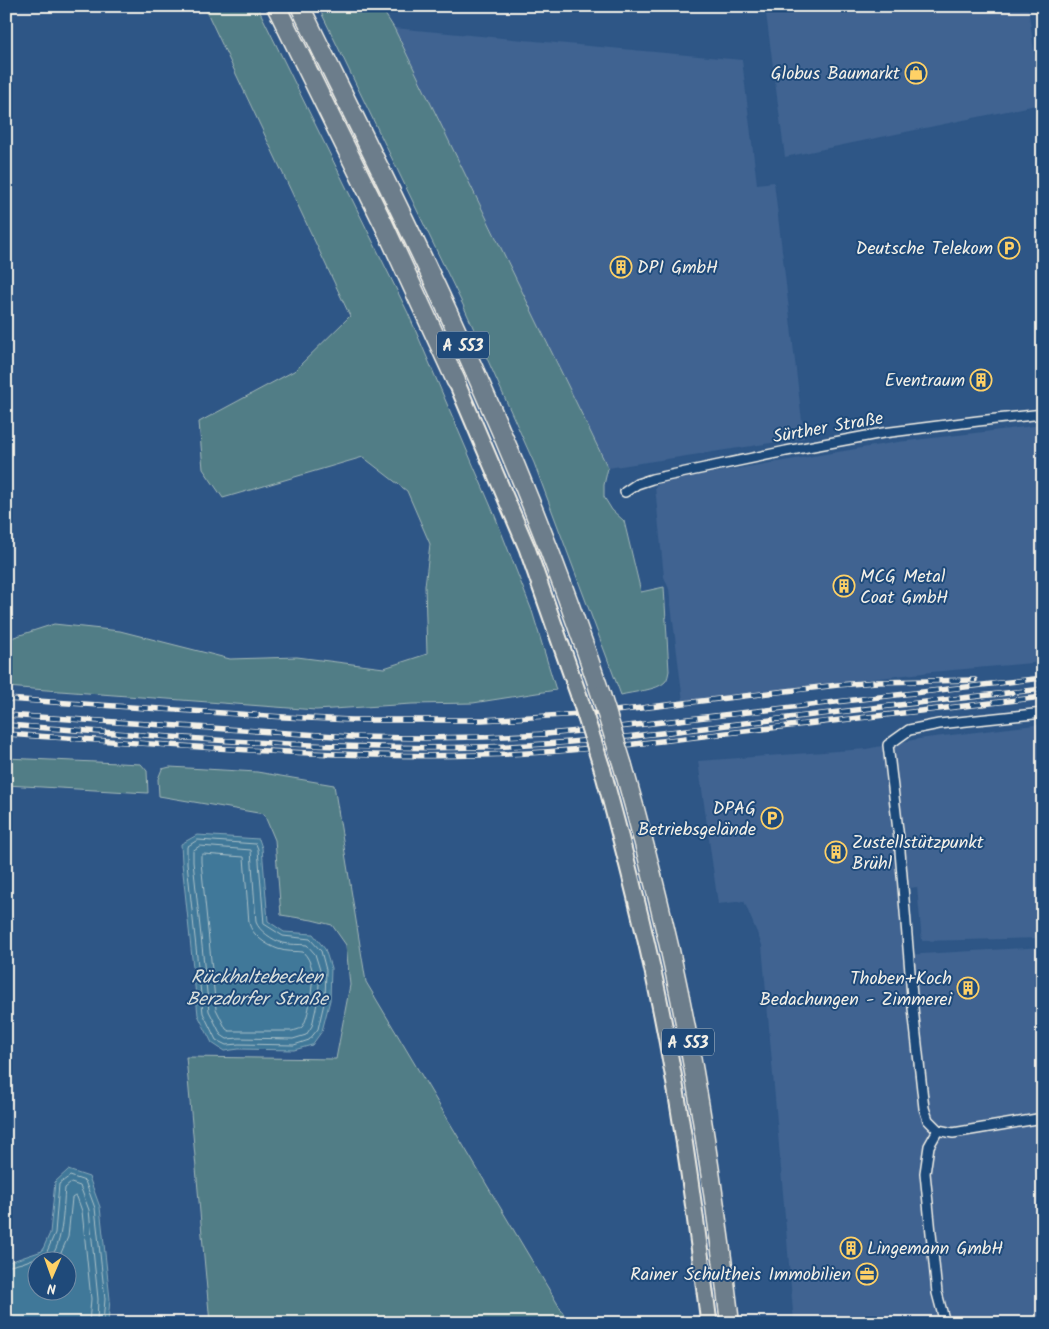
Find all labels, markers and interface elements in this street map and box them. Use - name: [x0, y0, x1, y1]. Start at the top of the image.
- place label: Globus Baumarkt: [771, 60, 901, 89]
- shop icon: Globus Baumarkt: [904, 61, 928, 85]
- place label: Deutsche Telekom: [856, 235, 993, 264]
- parking icon: Deutsche Telekom: [997, 236, 1021, 260]
- place label: DPI GmbH: [637, 254, 718, 283]
- building icon: DPI GmbH: [609, 255, 633, 279]
- road number: A 553: [437, 332, 489, 358]
- place label: Eventraum: [885, 367, 965, 396]
- building icon: Eventraum: [969, 368, 993, 392]
- street label: Sürther Straße: [771, 405, 886, 452]
- place label: MCG Metal Coat GmbH: [860, 563, 948, 613]
- building icon: MCG Metal Coat GmbH: [832, 574, 856, 598]
- place label: DPAG Betriebsgelände: [638, 795, 756, 845]
- parking icon: DPAG Betriebsgelände: [760, 806, 784, 830]
- place label: Zustellstützpunkt Brühl: [852, 829, 985, 879]
- building icon: Zustellstützpunkt Brühl: [824, 840, 848, 864]
- water label: Rückhaltebecken Berzdorfer Straße: [186, 963, 330, 1015]
- place label: Thoben+Koch Bedachungen - Zimmerei: [760, 965, 953, 1015]
- building icon: Thoben+Koch Bedachungen - Zimmerei: [956, 976, 980, 1000]
- road number: A 553: [662, 1028, 714, 1056]
- place label: Lingemann GmbH: [867, 1235, 1003, 1264]
- building icon: Lingemann GmbH: [839, 1236, 863, 1260]
- north arrow: [28, 1252, 78, 1302]
- place label: Rainer Schultheis Immobilien: [630, 1261, 851, 1290]
- office icon: Rainer Schultheis Immobilien: [855, 1262, 879, 1286]
- text: N: [47, 1277, 56, 1299]

